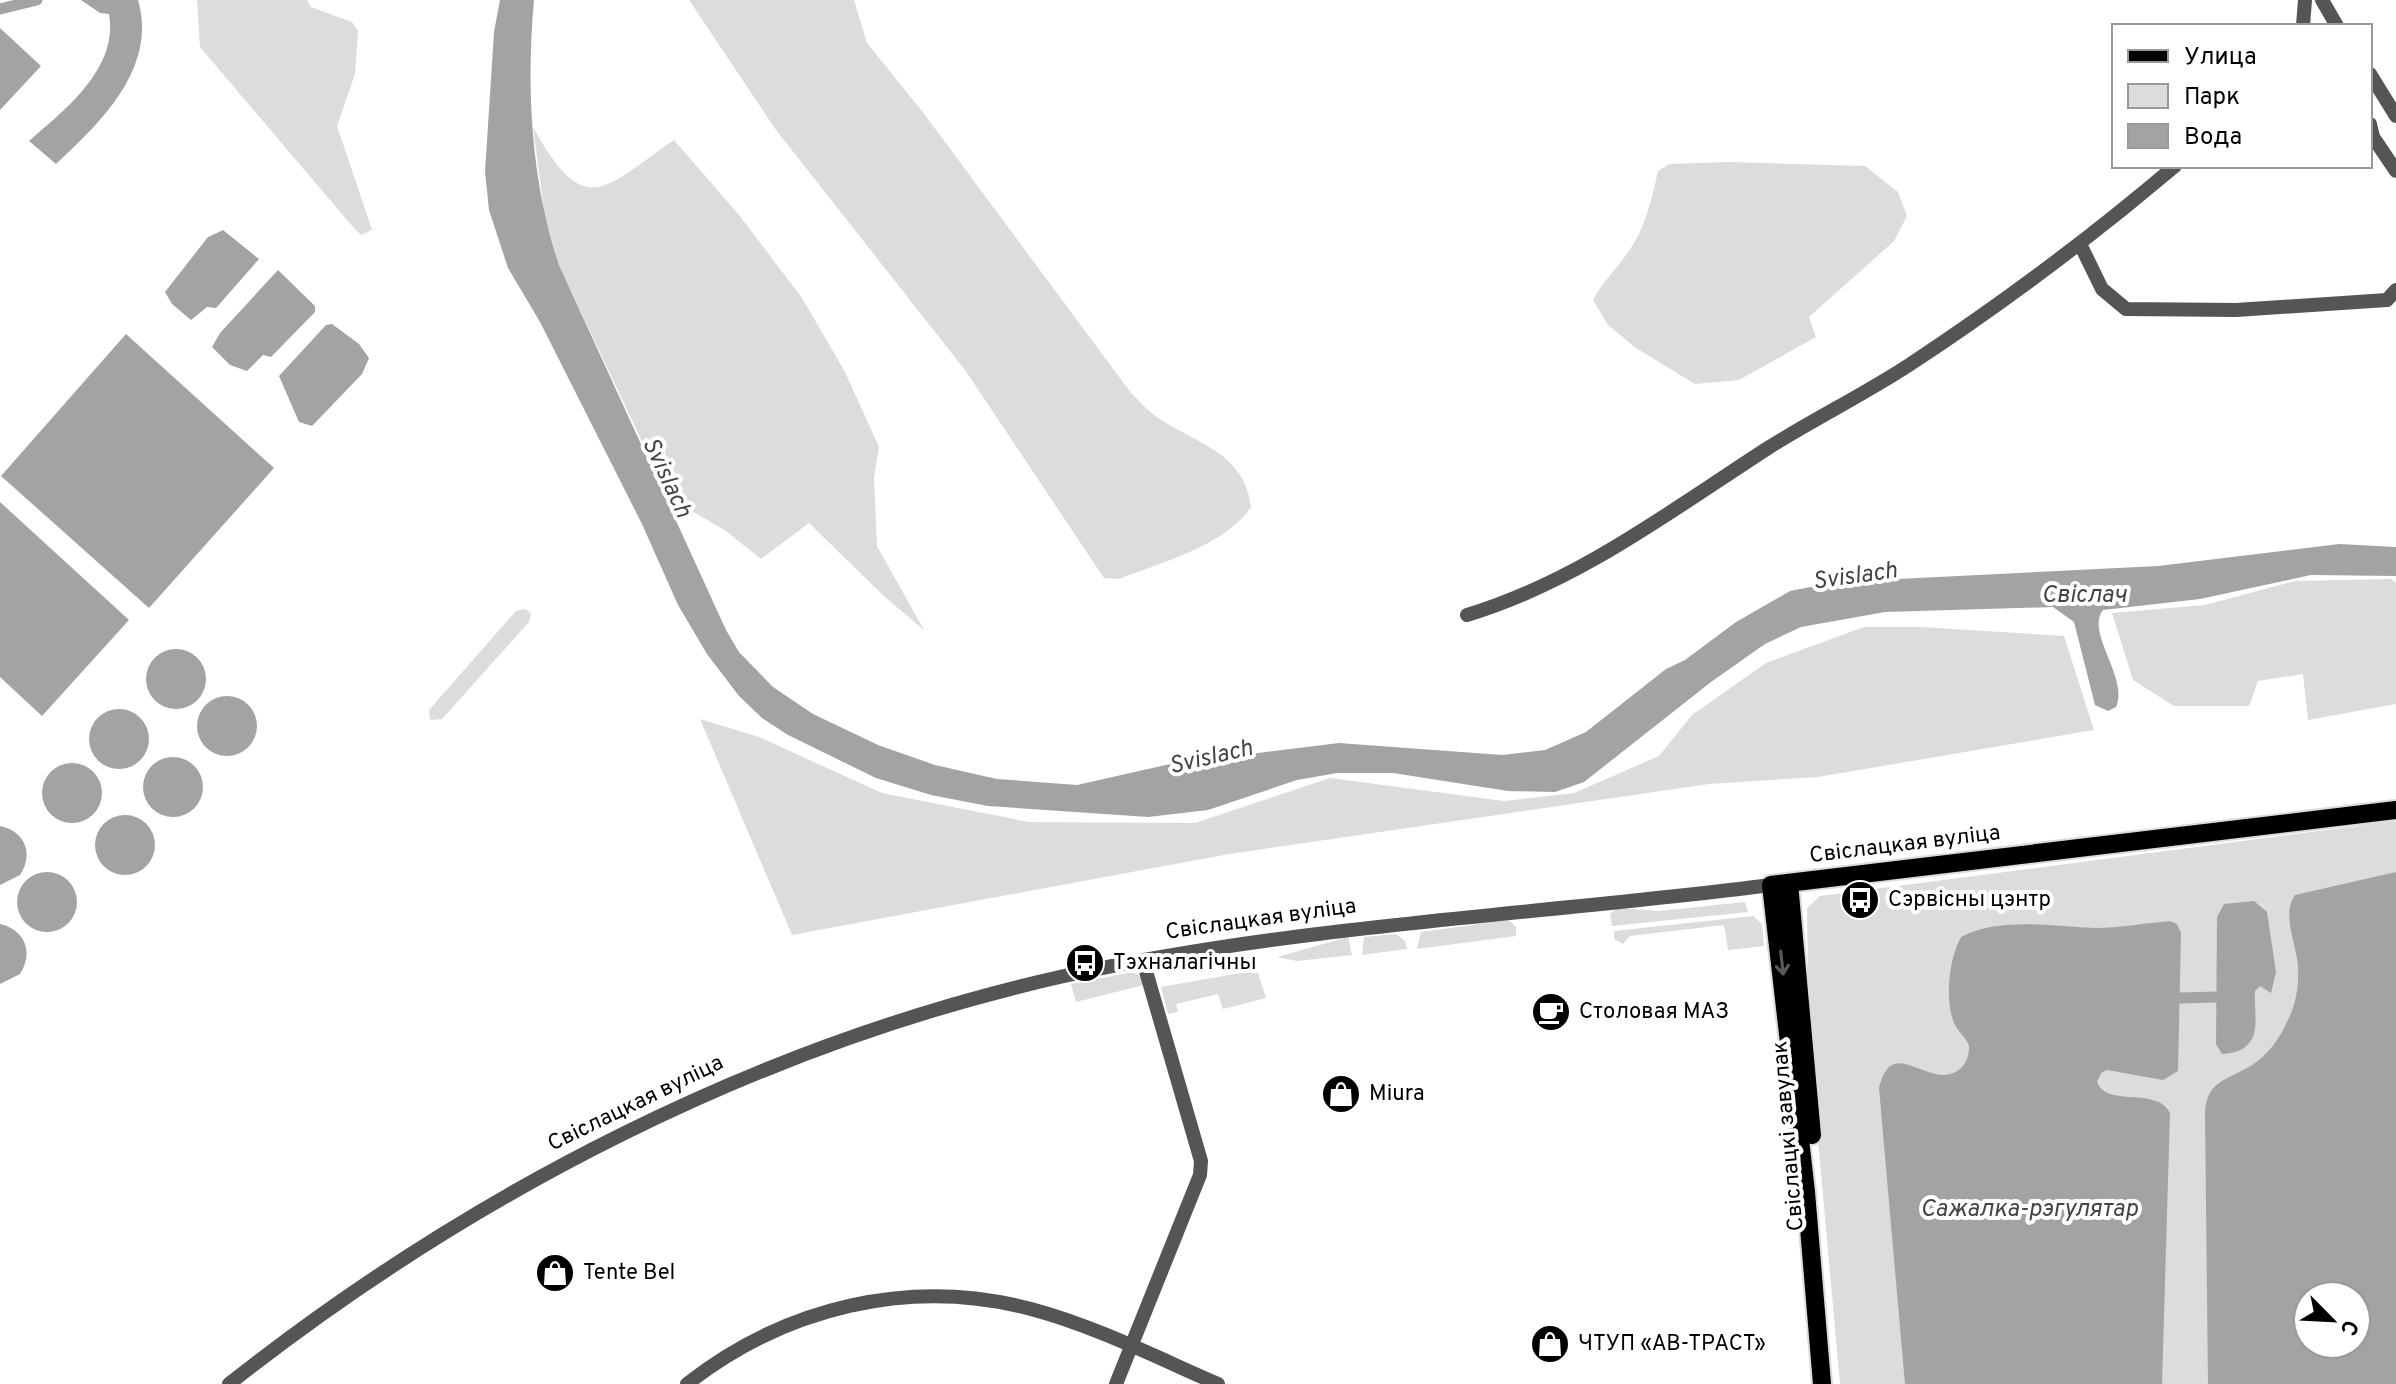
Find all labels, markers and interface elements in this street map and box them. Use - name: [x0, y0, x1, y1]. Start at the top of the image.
- legend: [2112, 24, 2372, 168]
- text: Улица: [2184, 43, 2257, 73]
- text: Парк: [2184, 83, 2240, 113]
- text: Вода: [2184, 123, 2242, 153]
- water label: Svislach: [634, 433, 698, 523]
- water label: Svislach: [1811, 556, 1899, 598]
- water label: Свіслач: [2042, 581, 2127, 611]
- water label: Svislach: [1166, 734, 1256, 782]
- street label: Свіслацкая вуліца: [1808, 820, 2002, 870]
- bus stop icon: Сэрвісны цэнтр: [1839, 879, 1881, 921]
- place label: Сэрвісны цэнтр: [1888, 887, 2051, 914]
- street label: Свіслацкая вуліца: [1164, 893, 1358, 947]
- bus stop icon: Тэхналагічны: [1064, 942, 1106, 984]
- one-way arrow: [1775, 949, 1790, 976]
- place label: Тэхналагічны: [1113, 950, 1256, 977]
- cafe icon: Столовая МАЗ: [1530, 991, 1572, 1033]
- place label: Столовая МАЗ: [1579, 999, 1729, 1026]
- street label: Свіслацкі завулак: [1767, 1040, 1811, 1232]
- street label: Свіслацкая вуліца: [544, 1050, 728, 1158]
- shop icon: Miura: [1320, 1073, 1362, 1115]
- place label: Miura: [1369, 1081, 1425, 1108]
- water label: Сажалка-рэгулятар: [1920, 1195, 2139, 1225]
- shop icon: Tente Bel: [534, 1252, 576, 1294]
- place label: Tente Bel: [583, 1260, 675, 1287]
- north arrow: [2292, 1280, 2372, 1360]
- text: С: [2333, 1315, 2363, 1339]
- shop icon: ЧТУП «АВ-ТРАСТ»: [1529, 1323, 1571, 1365]
- place label: ЧТУП «АВ-ТРАСТ»: [1578, 1331, 1766, 1358]

